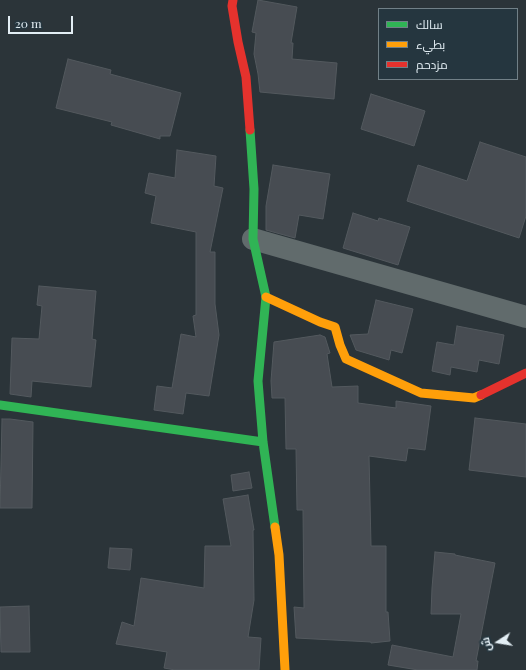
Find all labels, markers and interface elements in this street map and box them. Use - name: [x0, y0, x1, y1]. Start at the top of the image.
- scale bar: [10, 8, 75, 34]
- legend: [378, 8, 518, 80]
- text: 20 m: [15, 15, 42, 31]
- text: سالك: [416, 16, 443, 32]
- text: بطيء: [416, 36, 445, 52]
- text: مزدحم: [416, 56, 448, 72]
- north arrow: [478, 622, 518, 662]
- text: ش: [477, 636, 495, 653]

